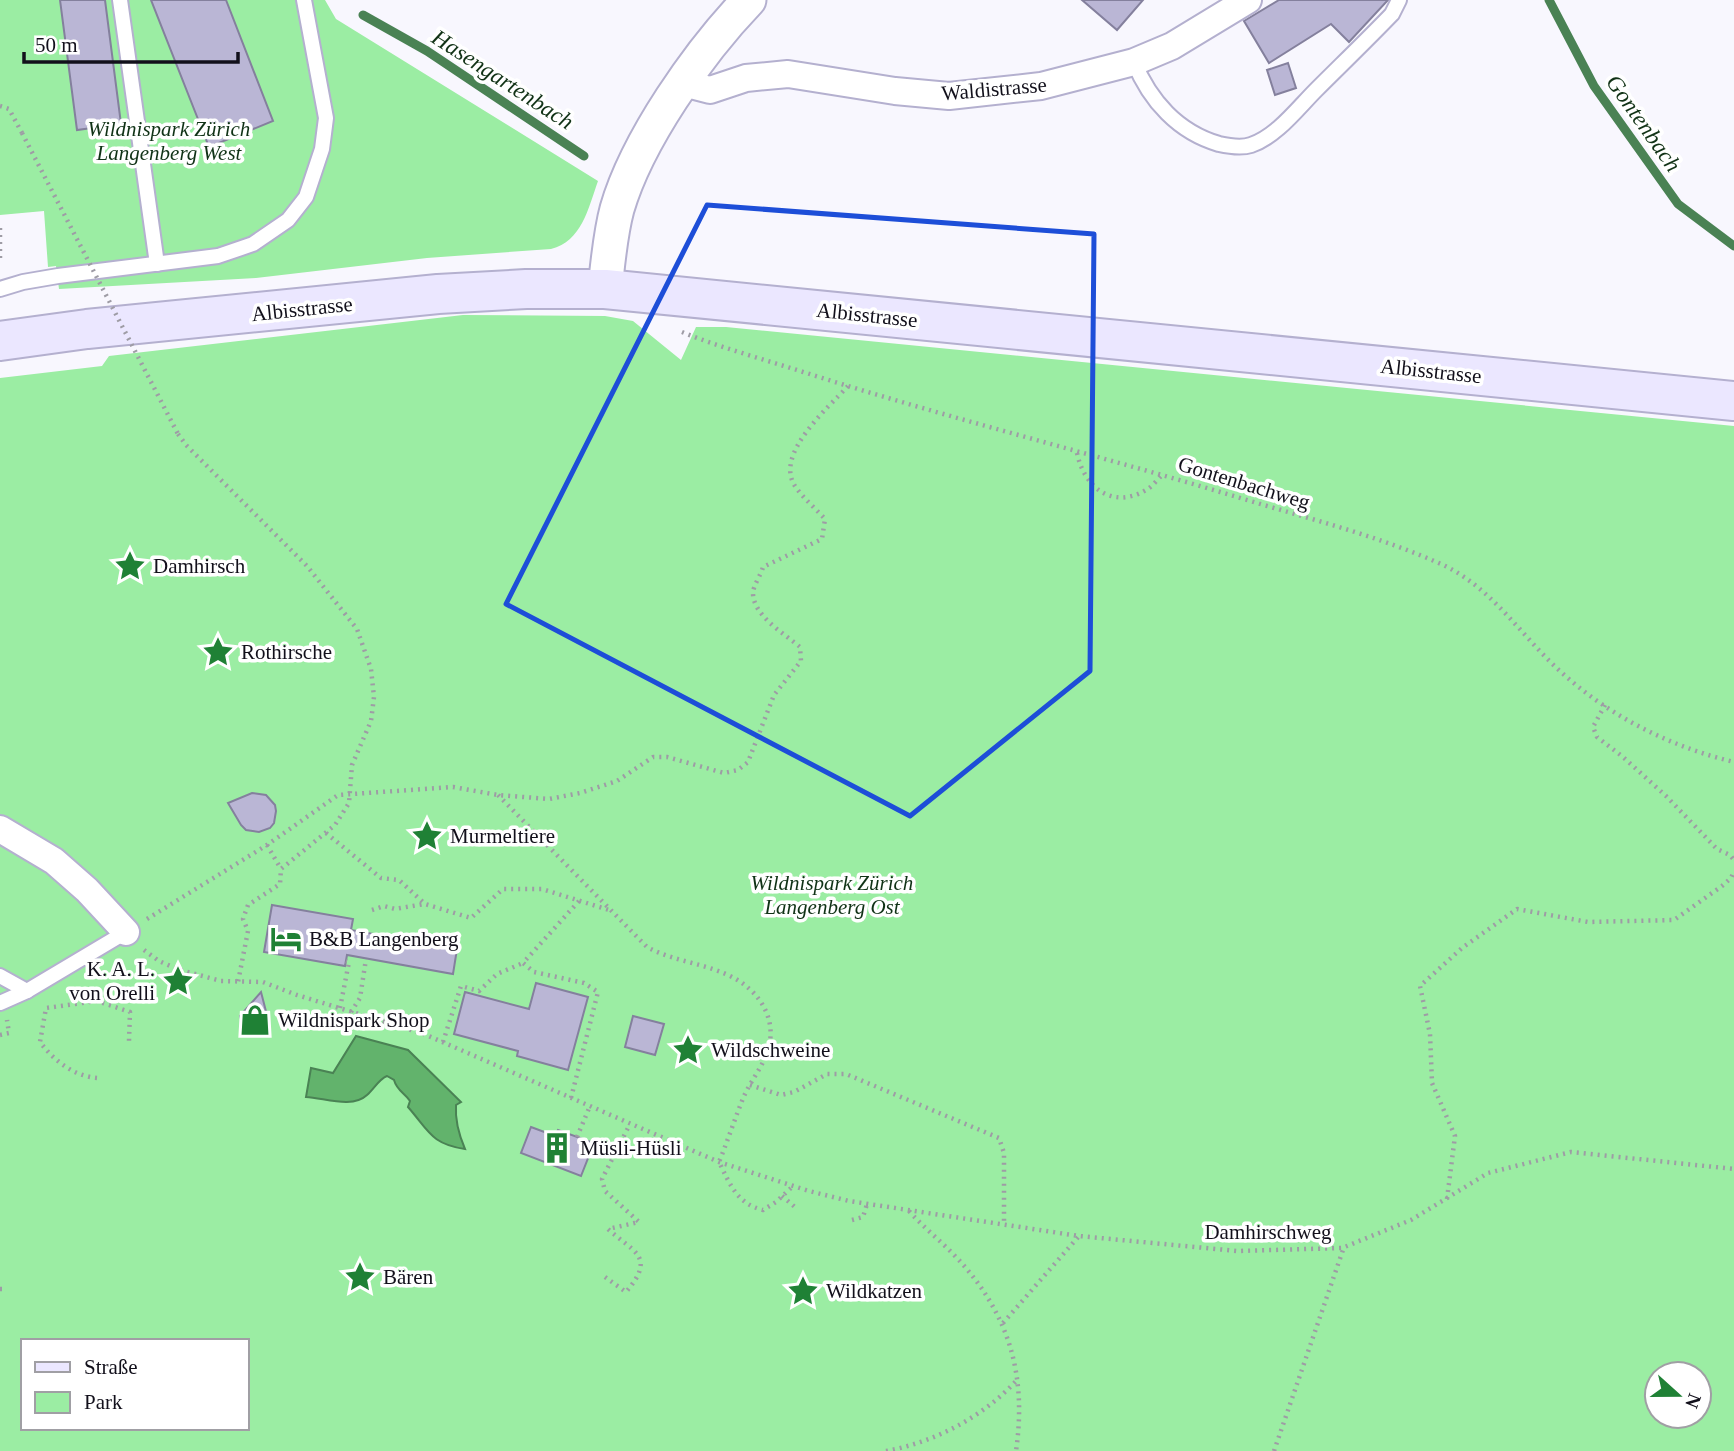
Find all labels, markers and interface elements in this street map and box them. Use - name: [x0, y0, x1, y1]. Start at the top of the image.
- scale bar: [24, 21, 238, 65]
- water label: Hasengartenbach: [427, 24, 578, 134]
- text: 50 m: [35, 33, 78, 57]
- water label: Gontenbach: [1601, 70, 1686, 177]
- street label: Waldistrasse: [940, 72, 1048, 106]
- park label: Wildnispark Zürich Langenberg West: [88, 117, 250, 165]
- street label: Albisstrasse: [250, 292, 354, 326]
- street label: Albisstrasse: [815, 298, 919, 332]
- street label: Albisstrasse: [1379, 354, 1483, 388]
- street label: Gontenbachweg: [1175, 452, 1313, 515]
- place icon: Damhirsch: [113, 549, 147, 583]
- place label: Damhirsch: [153, 554, 246, 578]
- place icon: Rothirsche: [201, 635, 235, 669]
- place label: Rothirsche: [241, 640, 332, 664]
- place icon: Murmeltiere: [410, 819, 444, 853]
- place label: Murmeltiere: [450, 824, 555, 848]
- park label: Wildnispark Zürich Langenberg Ost: [751, 871, 913, 919]
- hotel icon: B&B Langenberg: [269, 922, 303, 956]
- place label: B&B Langenberg: [309, 927, 459, 951]
- place label: K. A. L. von Orelli: [69, 957, 155, 1005]
- place icon: K. A. L. von Orelli: [161, 964, 195, 998]
- shop icon: Wildnispark Shop: [238, 1003, 272, 1037]
- place label: Wildnispark Shop: [278, 1008, 429, 1032]
- place icon: Wildschweine: [671, 1033, 705, 1067]
- place label: Wildschweine: [711, 1038, 830, 1062]
- building icon: Müsli-Hüsli: [540, 1131, 574, 1165]
- place label: Müsli-Hüsli: [580, 1136, 682, 1160]
- street label: Damhirschweg: [1204, 1220, 1332, 1244]
- place icon: Bären: [343, 1260, 377, 1294]
- place label: Bären: [383, 1265, 434, 1289]
- place icon: Wildkatzen: [786, 1274, 820, 1308]
- place label: Wildkatzen: [826, 1279, 922, 1303]
- legend: [21, 1339, 248, 1430]
- text: Straße: [84, 1355, 138, 1379]
- north arrow: [1643, 1360, 1713, 1430]
- text: Park: [84, 1390, 123, 1414]
- text: N: [1681, 1391, 1706, 1411]

